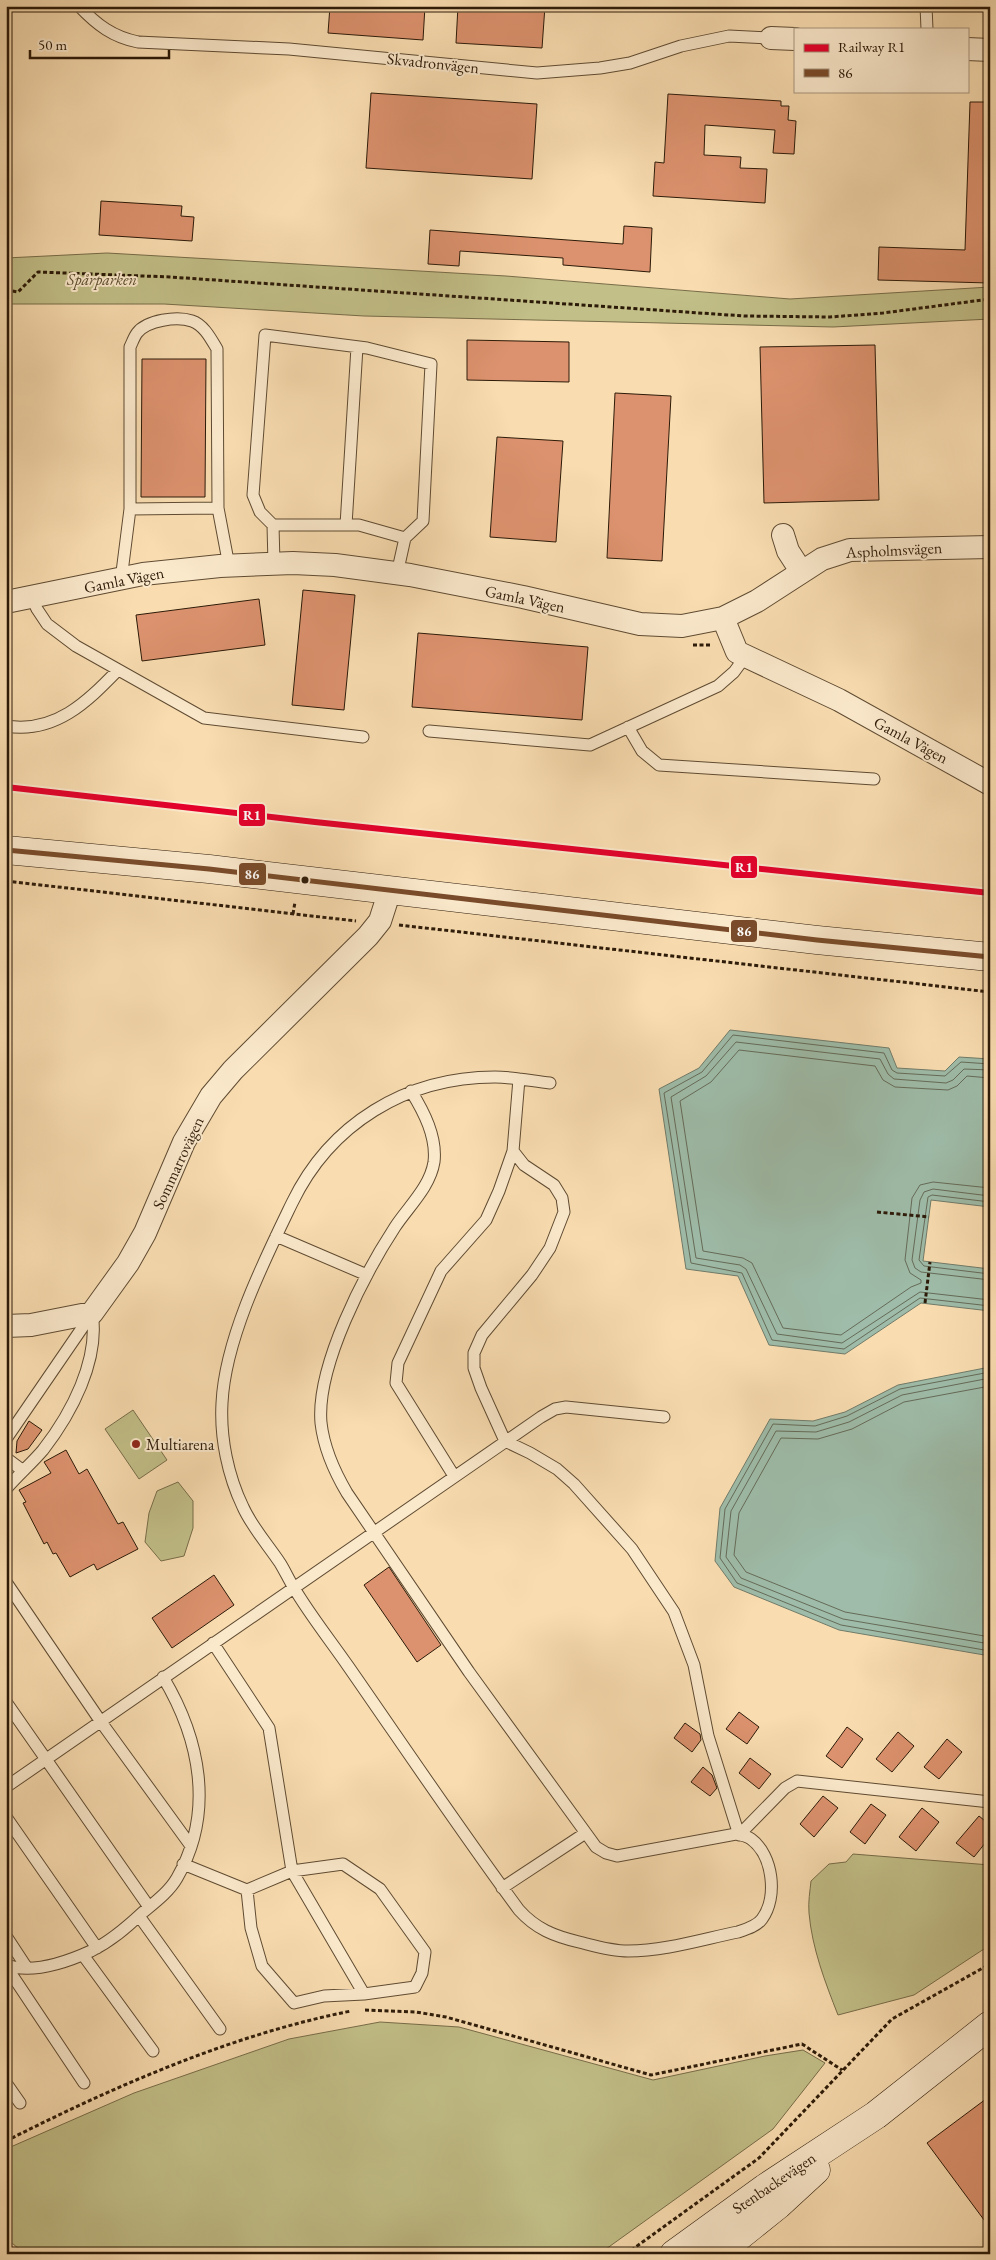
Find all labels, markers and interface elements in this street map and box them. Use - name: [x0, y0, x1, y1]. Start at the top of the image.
- scale bar: [30, 28, 169, 60]
- legend: [794, 28, 968, 92]
- text: 50 m: [38, 35, 67, 54]
- text: Railway R1: [838, 37, 905, 56]
- street label: Skvadronvägen: [386, 48, 481, 78]
- text: 86: [838, 63, 852, 82]
- park label: Spårparken: [66, 269, 137, 290]
- street label: Aspholmsvägen: [844, 537, 943, 563]
- street label: Gamla Vägen: [82, 562, 166, 598]
- street label: Gamla Vägen: [483, 580, 567, 618]
- street label: Gamla Vägen: [870, 712, 952, 769]
- line badge: R1: [238, 803, 266, 827]
- text: R1: [243, 806, 261, 824]
- line badge: R1: [730, 855, 758, 879]
- text: R1: [735, 858, 753, 876]
- line badge: 86: [238, 862, 267, 886]
- text: 86: [245, 865, 260, 883]
- unlabelled marker: [300, 875, 310, 885]
- line badge: 86: [730, 919, 758, 943]
- text: 86: [737, 922, 752, 940]
- street label: Sommarrovägen: [147, 1113, 209, 1213]
- place label: Multiarena: [146, 1434, 215, 1455]
- marker: Multiarena: [130, 1438, 142, 1450]
- street label: Stenbackevägen: [728, 2147, 820, 2219]

